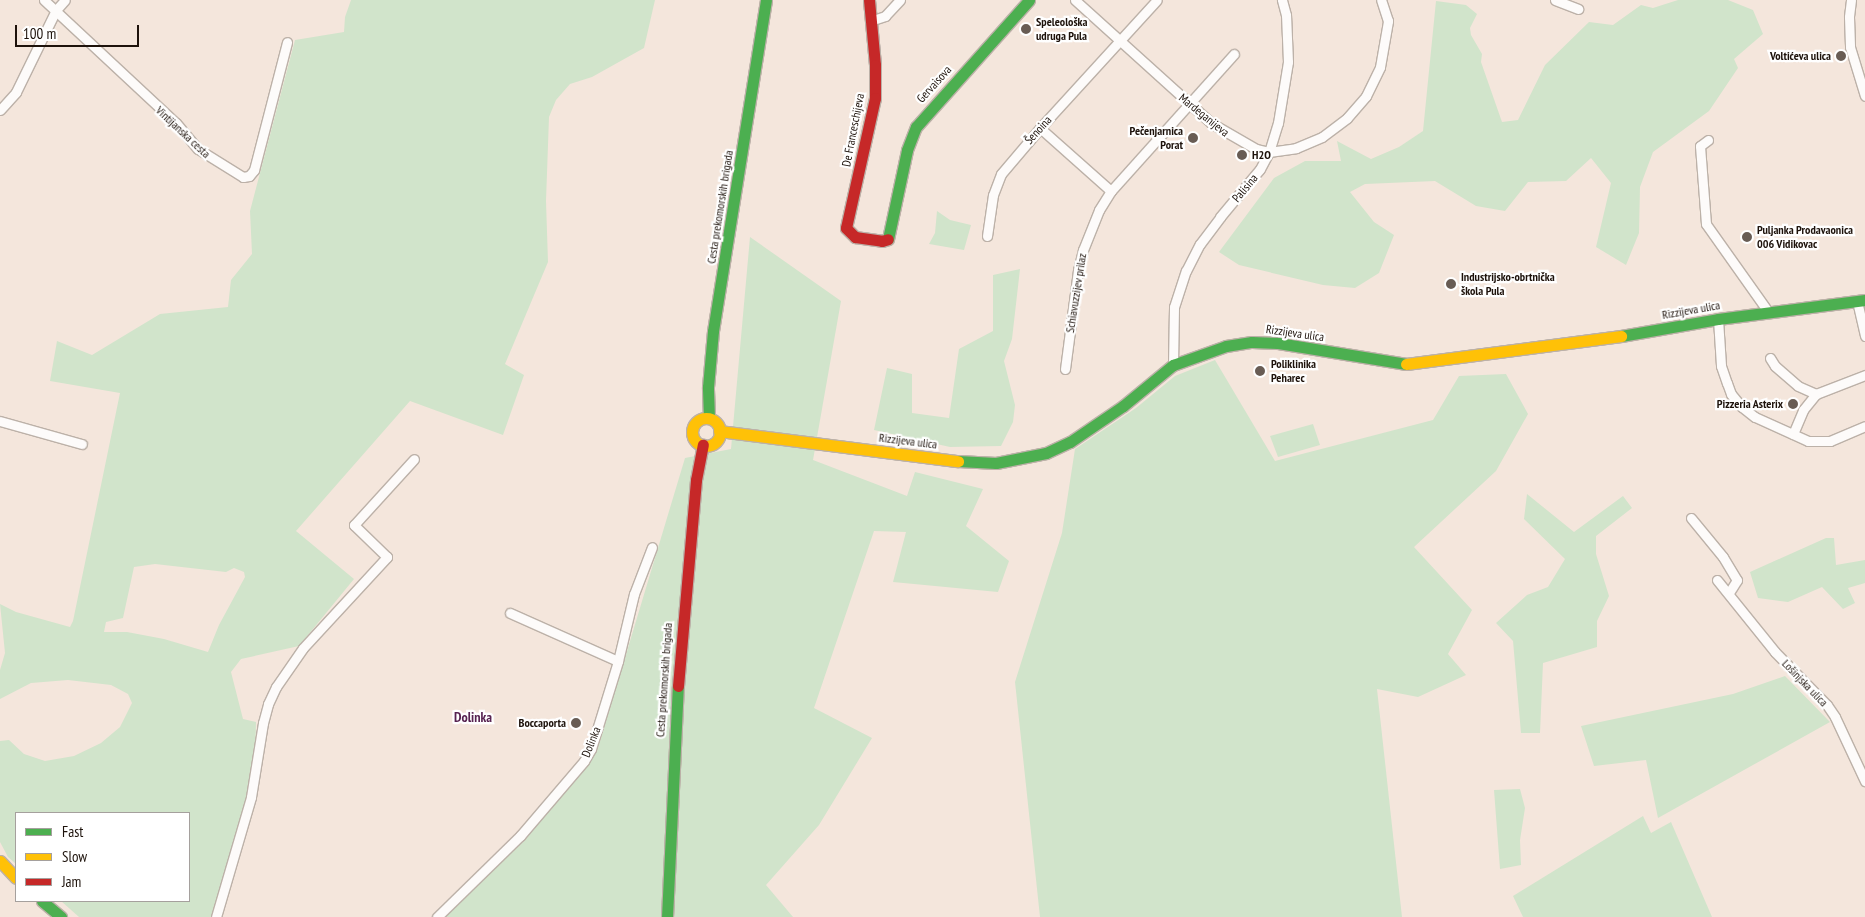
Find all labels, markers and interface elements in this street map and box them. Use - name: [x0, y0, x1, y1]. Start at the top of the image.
- scale bar: [18, 15, 141, 47]
- place label: Speleološka udruga Pula: [1036, 15, 1088, 43]
- marker: Speleološka udruga Pula: [1020, 23, 1032, 35]
- text: 100 m: [23, 24, 56, 43]
- place label: Voltićeva ulica: [1770, 49, 1831, 63]
- marker: Voltićeva ulica: [1835, 50, 1847, 62]
- street label: Gervaisova: [914, 63, 954, 105]
- street label: Mardeganijeva: [1176, 90, 1232, 140]
- street label: De Franceschijeva: [839, 92, 867, 168]
- street label: Vintijanska cesta: [153, 103, 213, 161]
- street label: Šenoina: [1022, 113, 1054, 147]
- place label: Pečenjarnica Porat: [1130, 124, 1183, 152]
- marker: Pečenjarnica Porat: [1187, 132, 1199, 144]
- place label: H2O: [1252, 148, 1271, 162]
- street label: Cesta prekomorskih brigada: [704, 149, 736, 265]
- marker: H2O: [1236, 149, 1248, 161]
- street label: Palisina: [1229, 171, 1261, 205]
- place label: Puljanka Prodavaonica 006 Vidikovac: [1757, 223, 1853, 251]
- marker: Puljanka Prodavaonica 006 Vidikovac: [1741, 231, 1753, 243]
- street label: Schiavuzzijev prilaz: [1063, 252, 1089, 334]
- place label: Industrijsko-obrtnička škola Pula: [1461, 270, 1555, 298]
- marker: Industrijsko-obrtnička škola Pula: [1445, 278, 1457, 290]
- street label: Rizzijeva ulica: [1661, 298, 1721, 322]
- street label: Rizzijeva ulica: [1265, 322, 1325, 344]
- place label: Poliklinika Peharec: [1271, 357, 1316, 385]
- marker: Poliklinika Peharec: [1253, 364, 1267, 378]
- place label: Pizzeria Asterix: [1716, 397, 1783, 411]
- marker: Pizzeria Asterix: [1787, 398, 1799, 410]
- street label: Rizzijeva ulica: [878, 430, 938, 452]
- street label: Cesta prekomorskih brigada: [653, 622, 675, 738]
- street label: Lošinjska ulica: [1779, 656, 1831, 710]
- district label: Dolinka: [454, 709, 492, 725]
- place label: Boccaporta: [519, 716, 566, 730]
- marker: Boccaporta: [570, 717, 582, 729]
- street label: Dolinka: [578, 725, 604, 759]
- legend: [15, 812, 190, 902]
- text: Fast: [62, 822, 83, 841]
- text: Slow: [62, 847, 87, 866]
- text: Jam: [62, 872, 81, 891]

